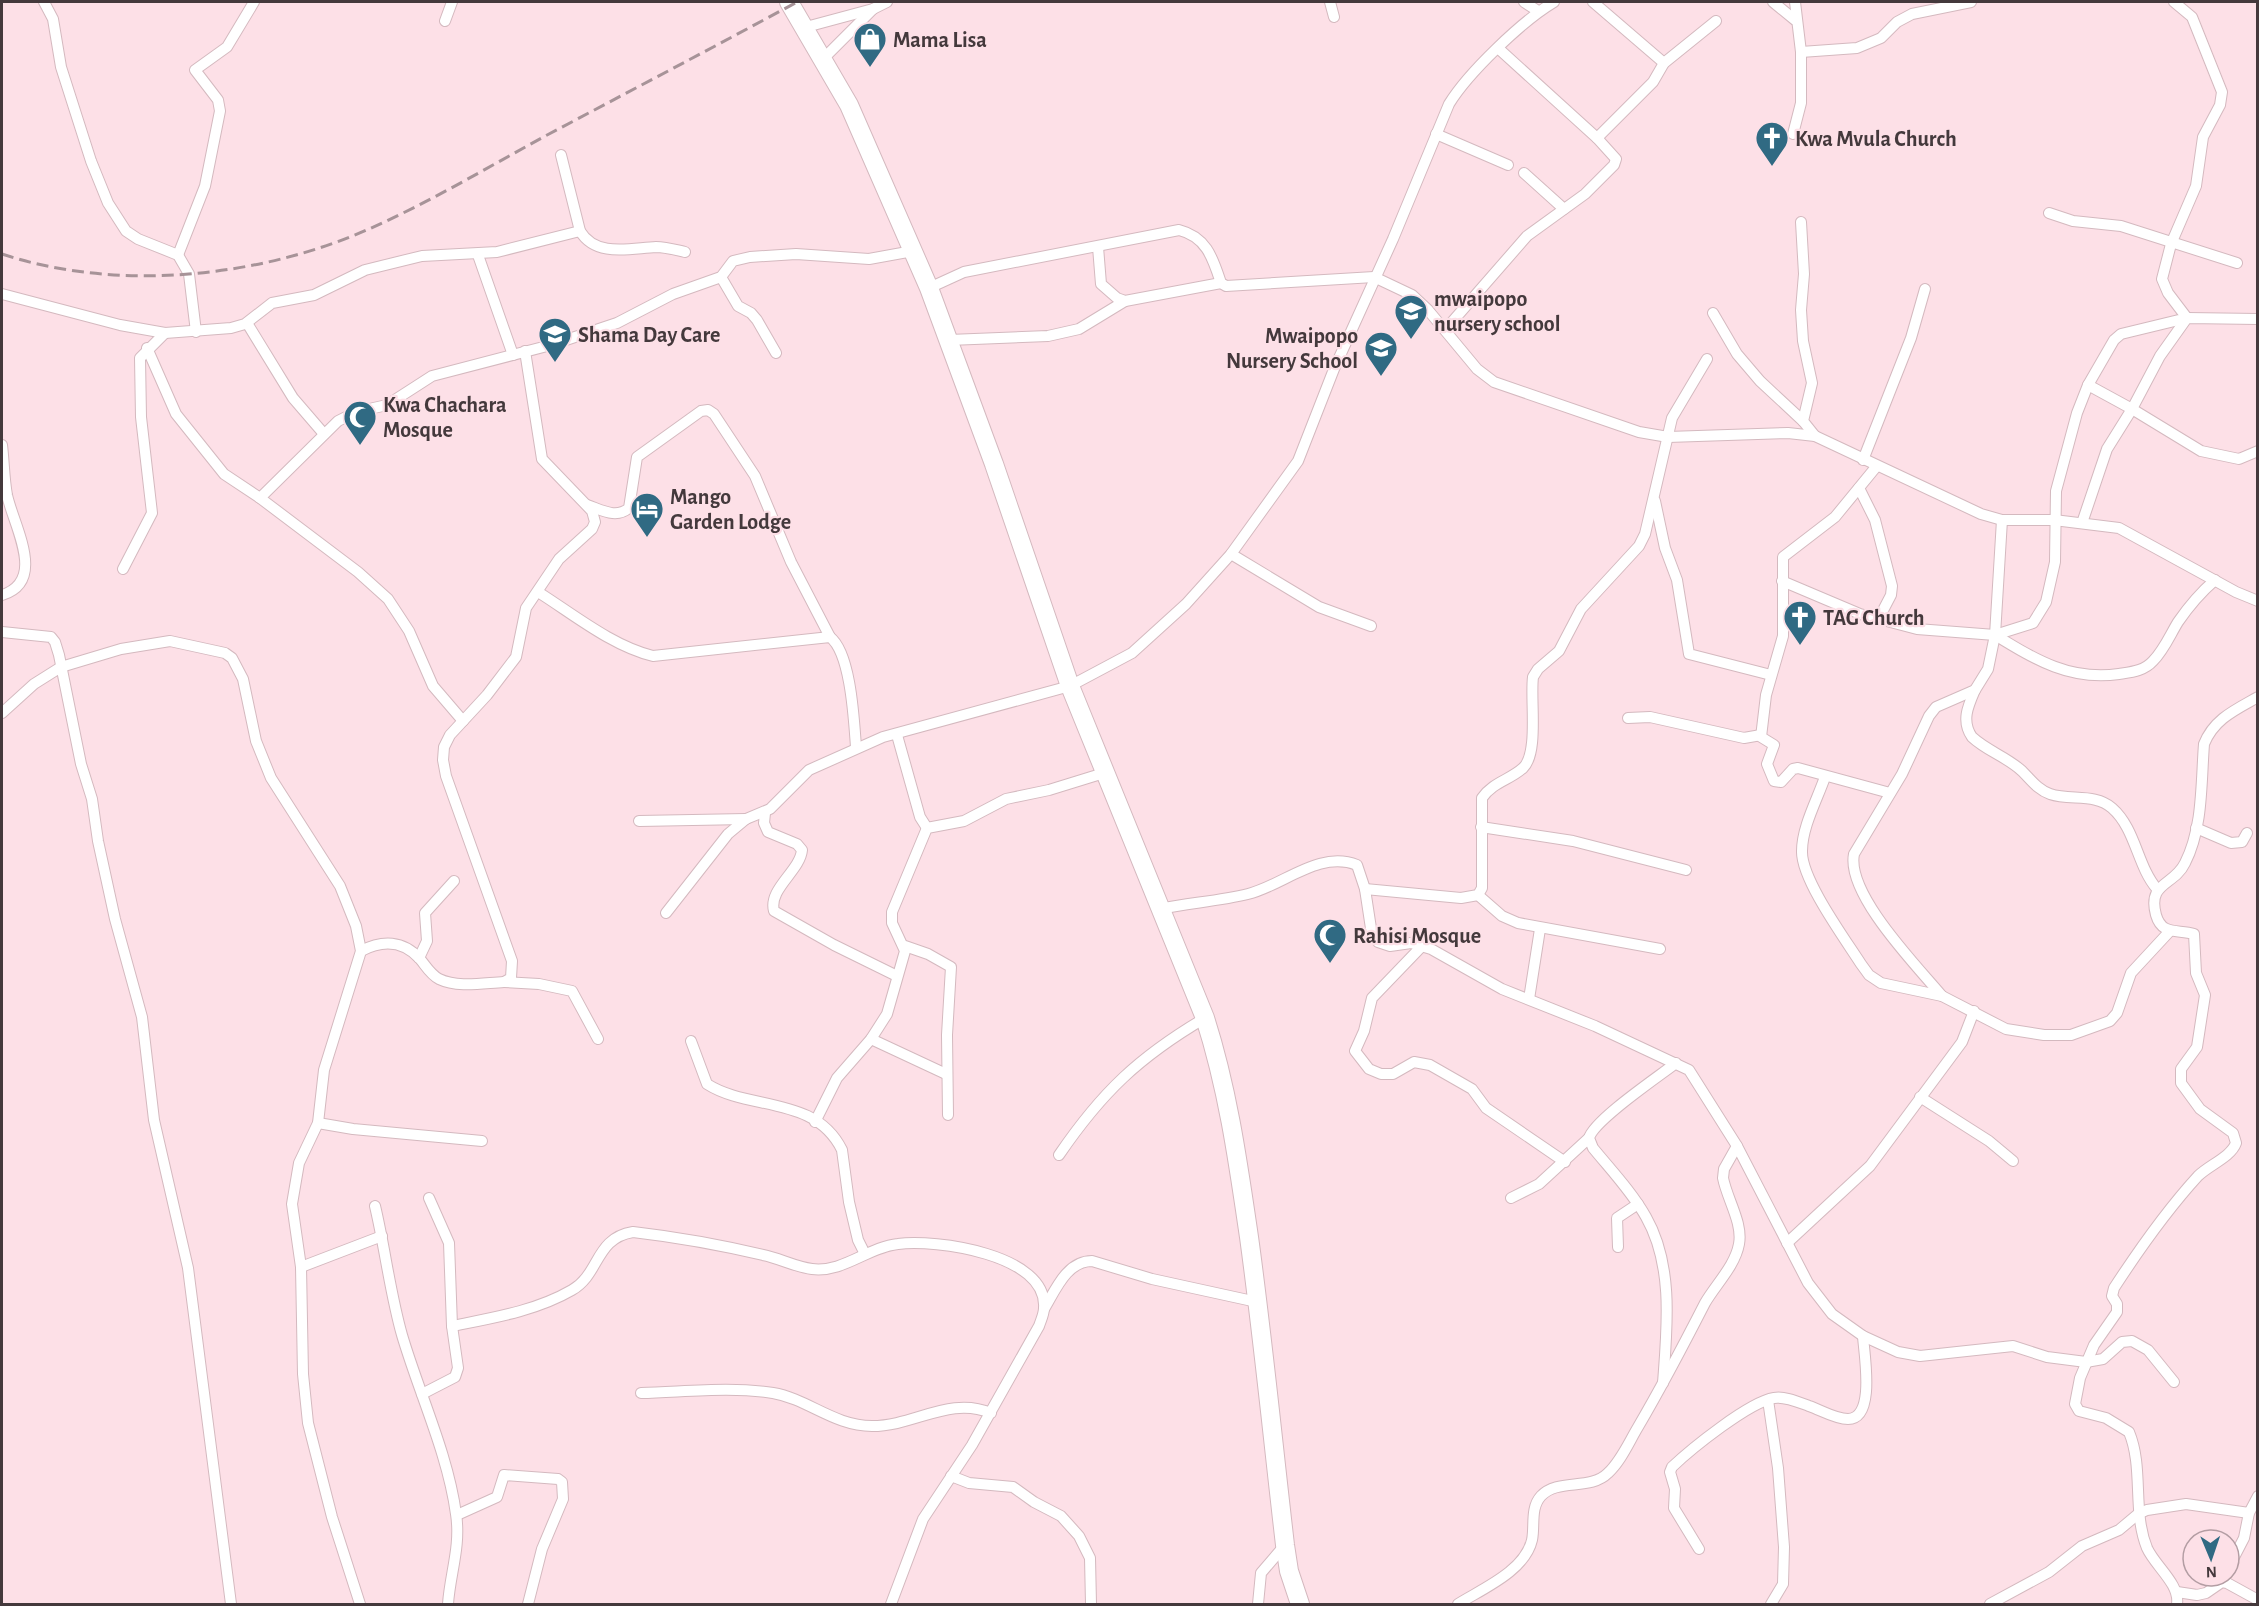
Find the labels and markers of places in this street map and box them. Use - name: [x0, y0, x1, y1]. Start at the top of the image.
- shop icon: Mama Lisa: [852, 21, 888, 68]
- place label: Mama Lisa: [893, 29, 987, 51]
- church icon: Kwa Mvula Church: [1754, 120, 1790, 167]
- place label: Kwa Mvula Church: [1795, 128, 1957, 150]
- place label: mwaipopo nursery school: [1434, 288, 1561, 336]
- school or university icon: mwaipopo nursery school: [1393, 293, 1429, 340]
- school or university icon: Shama Day Care: [537, 316, 573, 363]
- place label: Shama Day Care: [578, 324, 720, 347]
- place label: Mwaipopo Nursery School: [1226, 325, 1358, 373]
- school or university icon: Mwaipopo Nursery School: [1363, 330, 1399, 377]
- place label: Kwa Chachara Mosque: [383, 394, 507, 441]
- mosque icon: Kwa Chachara Mosque: [342, 399, 378, 446]
- place label: Mango Garden Lodge: [670, 486, 791, 533]
- hotel icon: Mango Garden Lodge: [629, 491, 665, 538]
- church icon: TAG Church: [1782, 599, 1818, 646]
- place label: TAG Church: [1823, 607, 1925, 629]
- mosque icon: Rahisi Mosque: [1312, 917, 1348, 964]
- place label: Rahisi Mosque: [1353, 925, 1481, 947]

